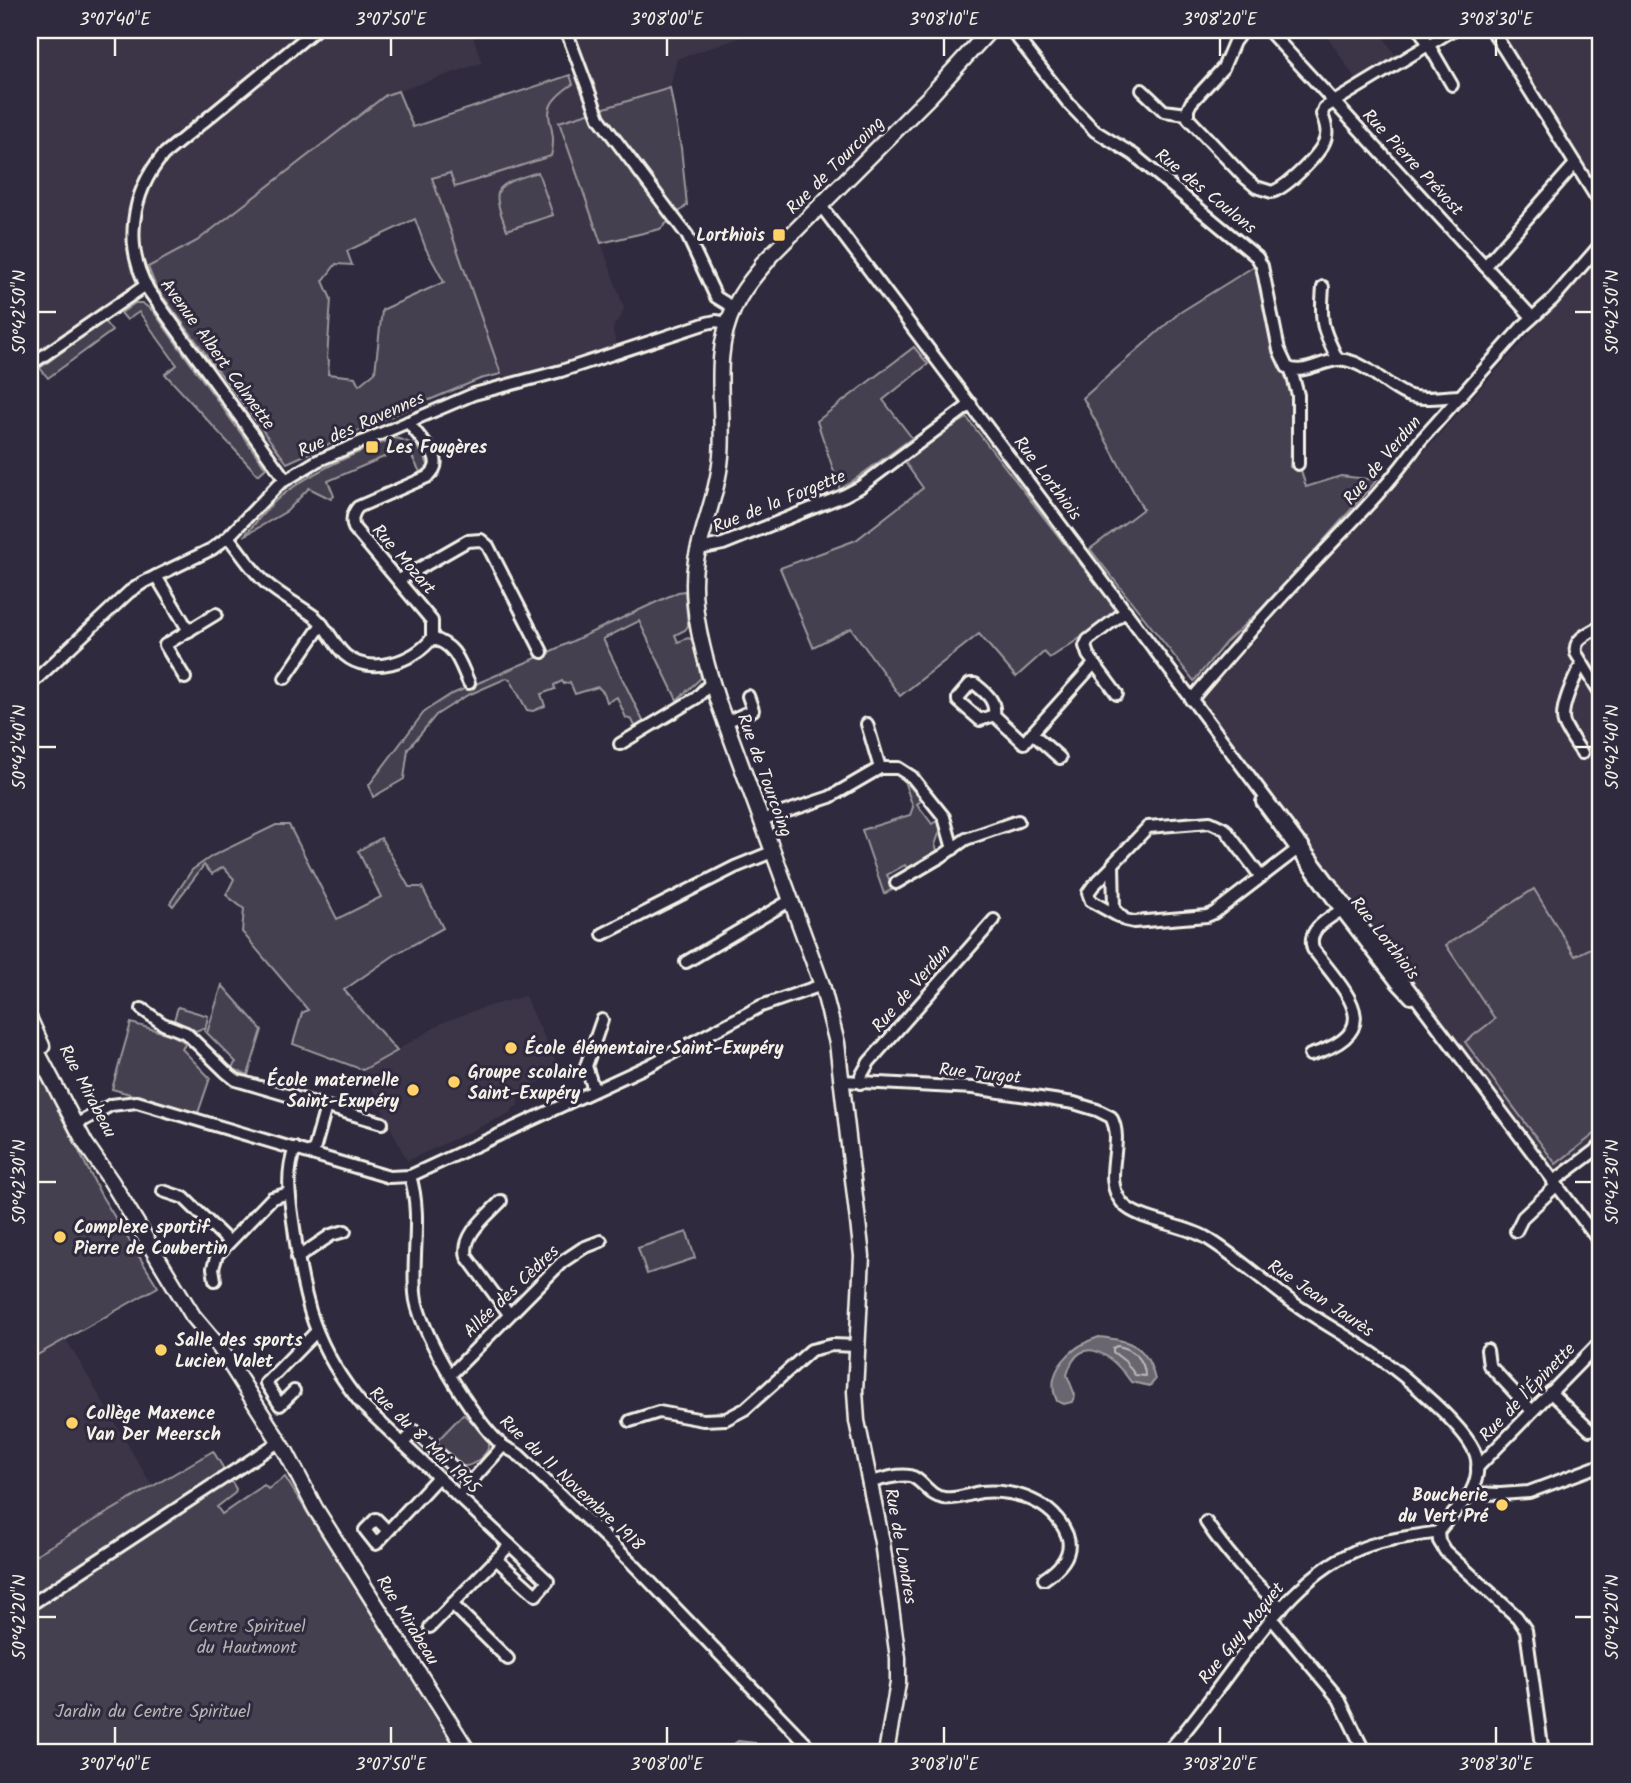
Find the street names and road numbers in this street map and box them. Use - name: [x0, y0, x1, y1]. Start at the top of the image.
- street label: Rue Pierre Prévost: [1354, 103, 1470, 224]
- street label: Rue de Tourcoing: [780, 110, 892, 222]
- street label: Rue des Coulons: [1148, 142, 1263, 243]
- street label: Avenue Albert Calmette: [152, 273, 282, 437]
- street label: Rue des Ravennes: [294, 384, 430, 466]
- street label: Rue de Verdun: [1337, 410, 1429, 512]
- street label: Rue Lorthiois: [1005, 430, 1088, 528]
- street label: Rue de la Forgette: [709, 463, 850, 542]
- street label: Rue Mozart: [364, 518, 443, 603]
- street label: Rue de Tourcoing: [728, 710, 799, 841]
- street label: Rue Lorthiois: [1342, 891, 1426, 987]
- street label: Rue de Verdun: [865, 938, 959, 1040]
- street label: Rue Mirabeau: [50, 1040, 124, 1144]
- street label: Rue Turgot: [937, 1056, 1023, 1093]
- street label: Allée des Cèdres: [457, 1238, 567, 1346]
- street label: Rue Jean Jaurès: [1261, 1253, 1380, 1346]
- street label: Rue de l'Épinette: [1473, 1337, 1583, 1449]
- street label: Rue du 8 Mai 1945: [362, 1380, 487, 1503]
- street label: Rue du 11 Novembre 1918: [492, 1409, 650, 1560]
- street label: Rue de Londres: [875, 1486, 924, 1607]
- street label: Rue Mirabeau: [367, 1570, 446, 1672]
- street label: Rue Guy Moquet: [1192, 1576, 1293, 1691]

